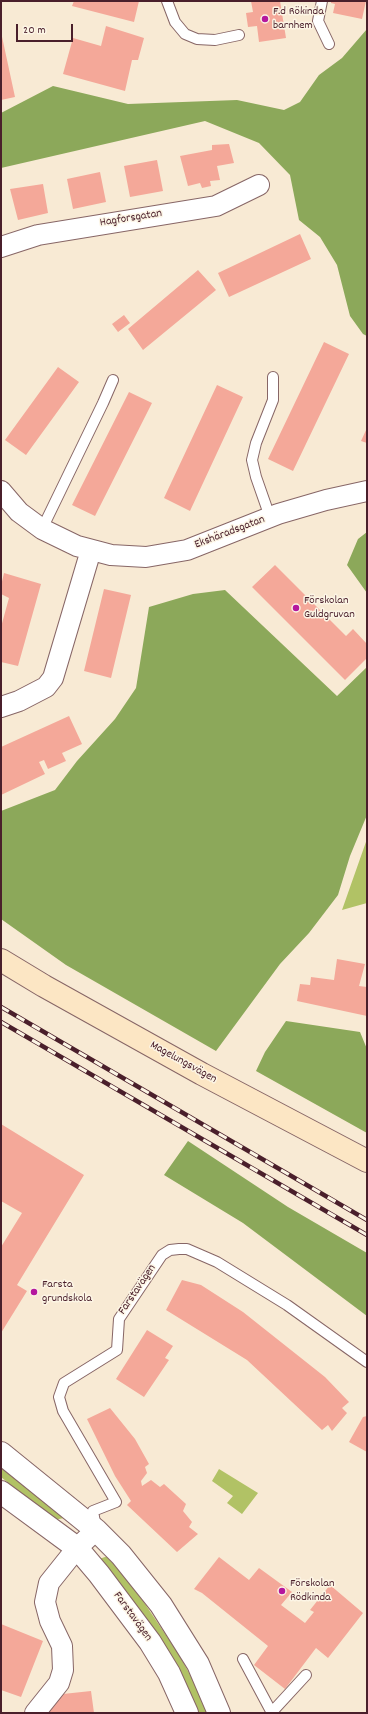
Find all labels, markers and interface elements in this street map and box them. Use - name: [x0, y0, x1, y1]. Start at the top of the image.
- place label: F.d Rökinda barnhem: [273, 5, 324, 33]
- marker: F.d Rökinda barnhem: [260, 14, 270, 24]
- scale bar: [18, 16, 75, 42]
- text: 20 m: [23, 22, 46, 39]
- street label: Hagforsgatan: [99, 207, 163, 231]
- street label: Ekshäradsgatan: [193, 513, 267, 553]
- place label: Förskolan Guldgruvan: [304, 594, 355, 622]
- marker: Förskolan Guldgruvan: [291, 603, 301, 613]
- street label: Magelungsvägen: [147, 1039, 219, 1087]
- street label: Farstavägen: [116, 1262, 160, 1318]
- place label: Farsta grundskola: [42, 1278, 92, 1306]
- marker: Farsta grundskola: [29, 1287, 39, 1297]
- place label: Förskolan Rödkinda: [290, 1577, 334, 1605]
- marker: Förskolan Rödkinda: [277, 1586, 287, 1596]
- street label: Farstavägen: [109, 1589, 155, 1645]

